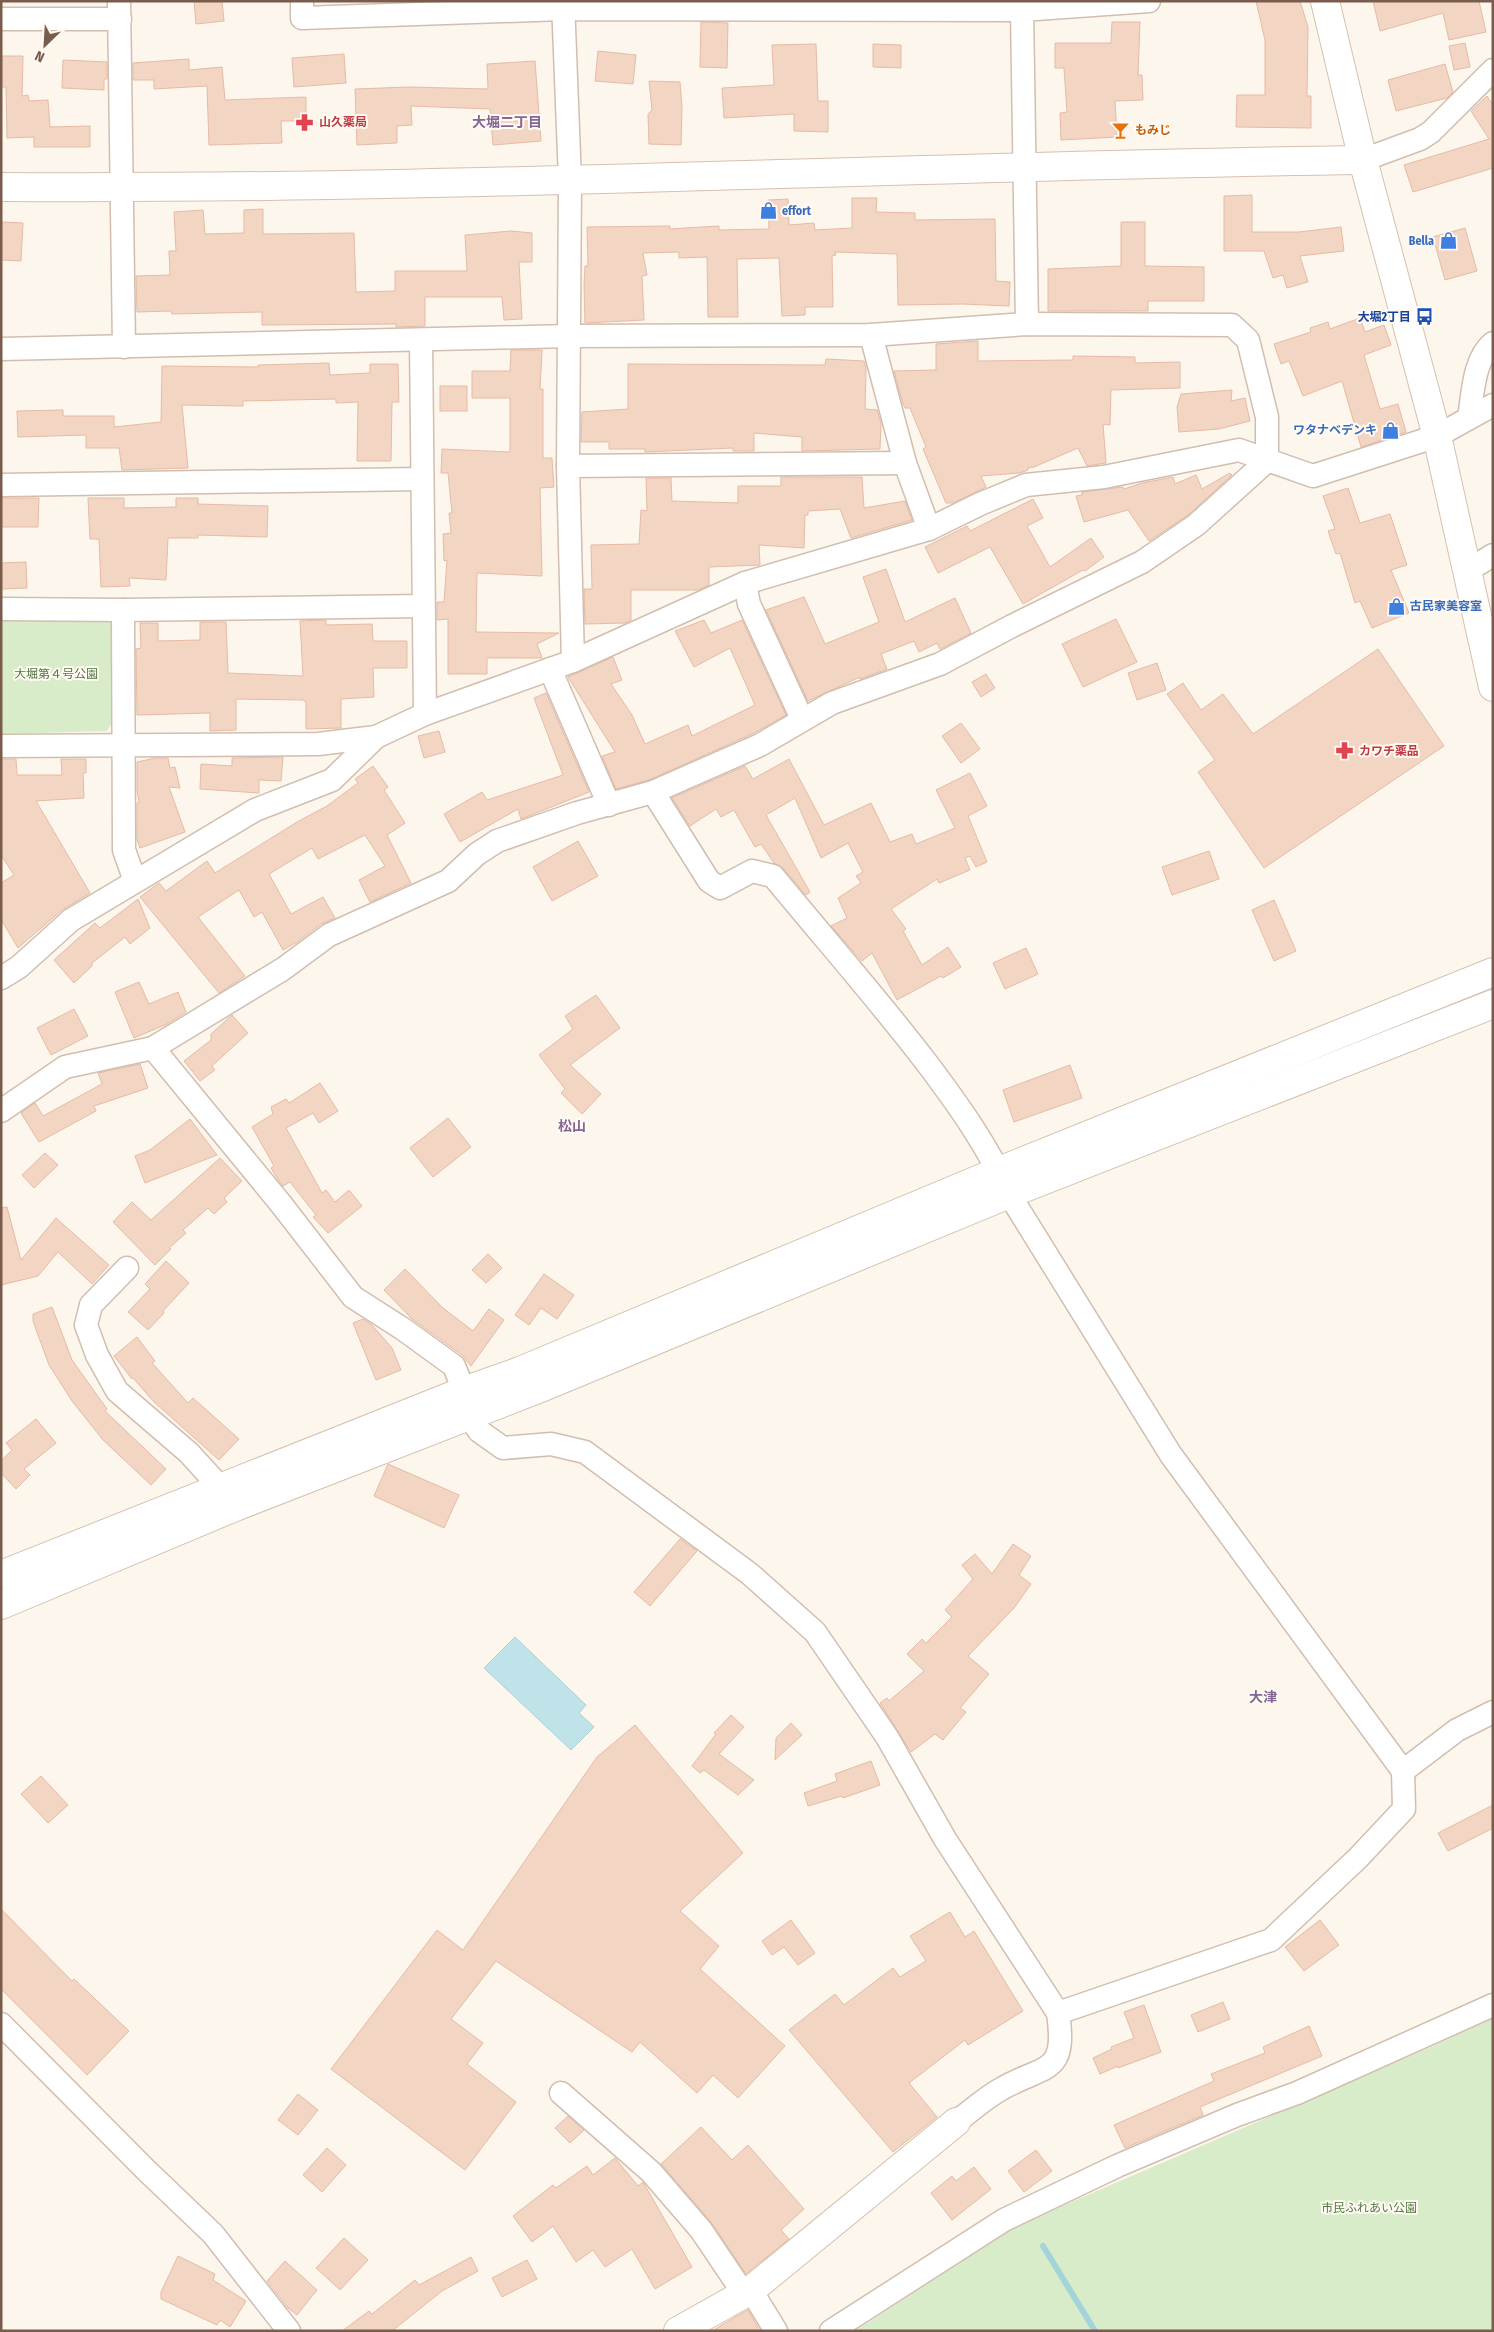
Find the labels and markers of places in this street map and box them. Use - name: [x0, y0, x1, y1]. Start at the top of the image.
- pharmacy icon: 山久薬局: [295, 112, 315, 132]
- place label: 山久薬局: [319, 115, 367, 129]
- bar icon: もみじ: [1111, 120, 1131, 140]
- place label: もみじ: [1135, 123, 1171, 137]
- shop icon: effort: [758, 201, 778, 221]
- place label: effort: [782, 204, 812, 218]
- shop icon: Bella: [1438, 231, 1458, 251]
- place label: Bella: [1409, 234, 1434, 248]
- bus stop icon: 大堀2丁目: [1415, 307, 1435, 327]
- place label: 大堀2丁目: [1357, 310, 1411, 324]
- shop icon: ワタナベデンキ: [1381, 420, 1401, 440]
- place label: ワタナベデンキ: [1293, 423, 1377, 437]
- shop icon: 古民家美容室: [1386, 596, 1406, 616]
- place label: 古民家美容室: [1410, 599, 1482, 613]
- pharmacy icon: カワチ薬品: [1335, 741, 1355, 761]
- place label: カワチ薬品: [1359, 744, 1419, 758]

